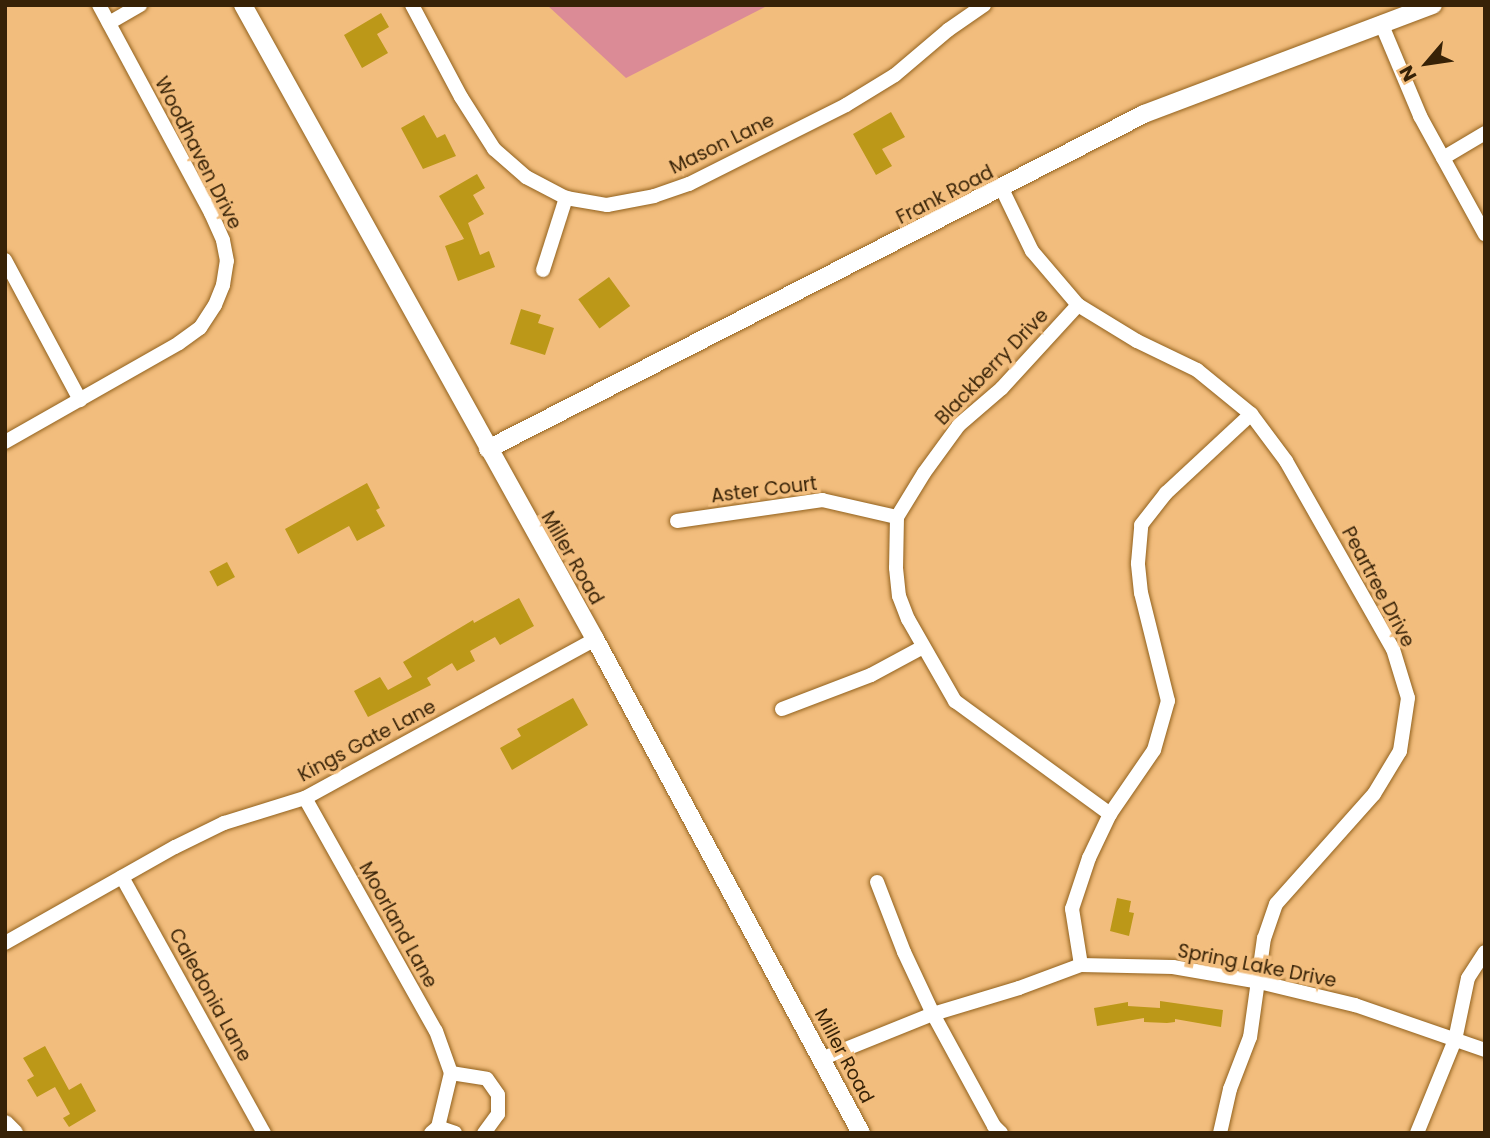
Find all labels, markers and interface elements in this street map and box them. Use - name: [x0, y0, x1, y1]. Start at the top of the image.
- north arrow: [1392, 28, 1462, 98]
- text: N: [1393, 61, 1423, 86]
- street label: Woodhaven Drive: [150, 73, 246, 233]
- street label: Mason Lane: [666, 109, 778, 179]
- street label: Frank Road: [893, 161, 997, 229]
- street label: Blackberry Drive: [931, 304, 1053, 430]
- street label: Aster Court: [710, 472, 818, 508]
- street label: Miller Road: [536, 507, 608, 609]
- street label: Peartree Drive: [1337, 523, 1419, 651]
- street label: Kings Gate Lane: [294, 695, 440, 787]
- street label: Moorland Lane: [354, 858, 442, 992]
- street label: Caledonia Lane: [164, 924, 256, 1066]
- street label: Spring Lake Drive: [1176, 939, 1338, 993]
- street label: Miller Road: [810, 1005, 878, 1107]

